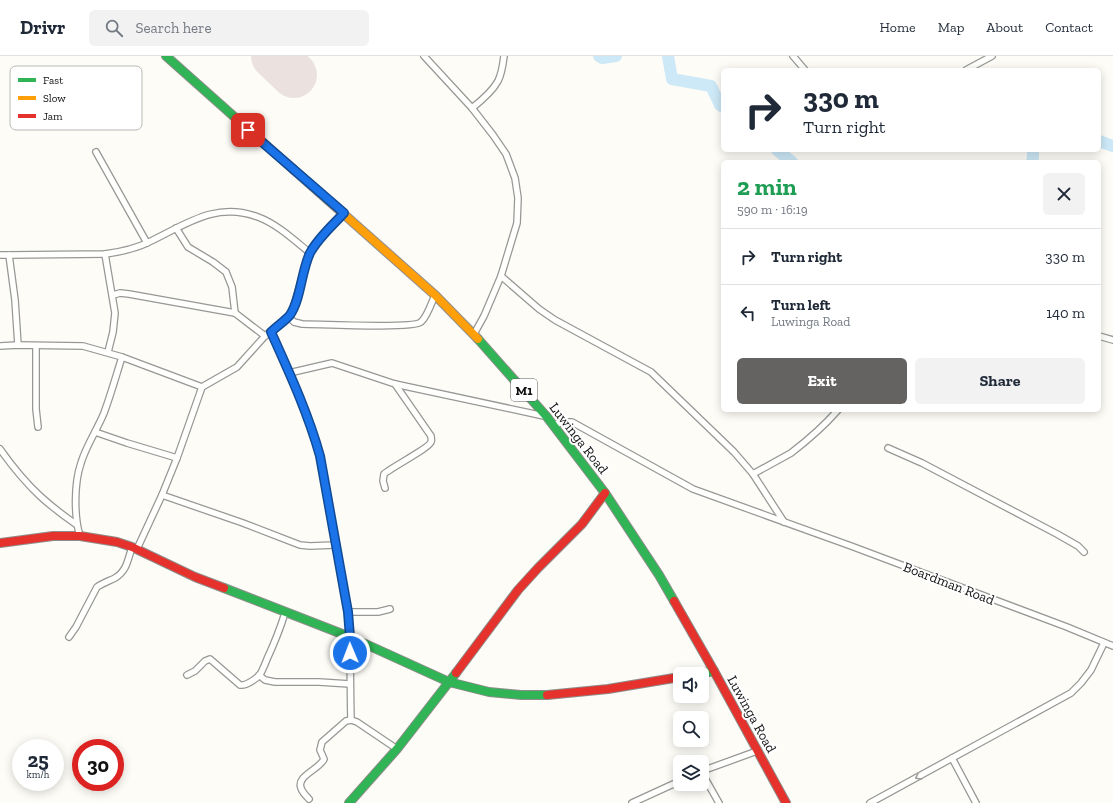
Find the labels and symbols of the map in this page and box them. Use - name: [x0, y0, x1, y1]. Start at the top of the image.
- legend: [10, 66, 142, 130]
- text: Fast: [43, 74, 64, 87]
- text: Slow: [43, 92, 66, 105]
- text: Jam: [43, 110, 63, 123]
- pin: [231, 113, 265, 147]
- road number: M1: [511, 379, 537, 401]
- street label: Luwinga Road: [546, 399, 612, 478]
- street label: Boardman Road: [901, 558, 997, 609]
- position arrow: [329, 632, 371, 674]
- street label: Luwinga Road: [723, 673, 780, 756]
- speed limit sign: 30: [72, 739, 124, 791]
- one-way arrow: [915, 772, 922, 780]

